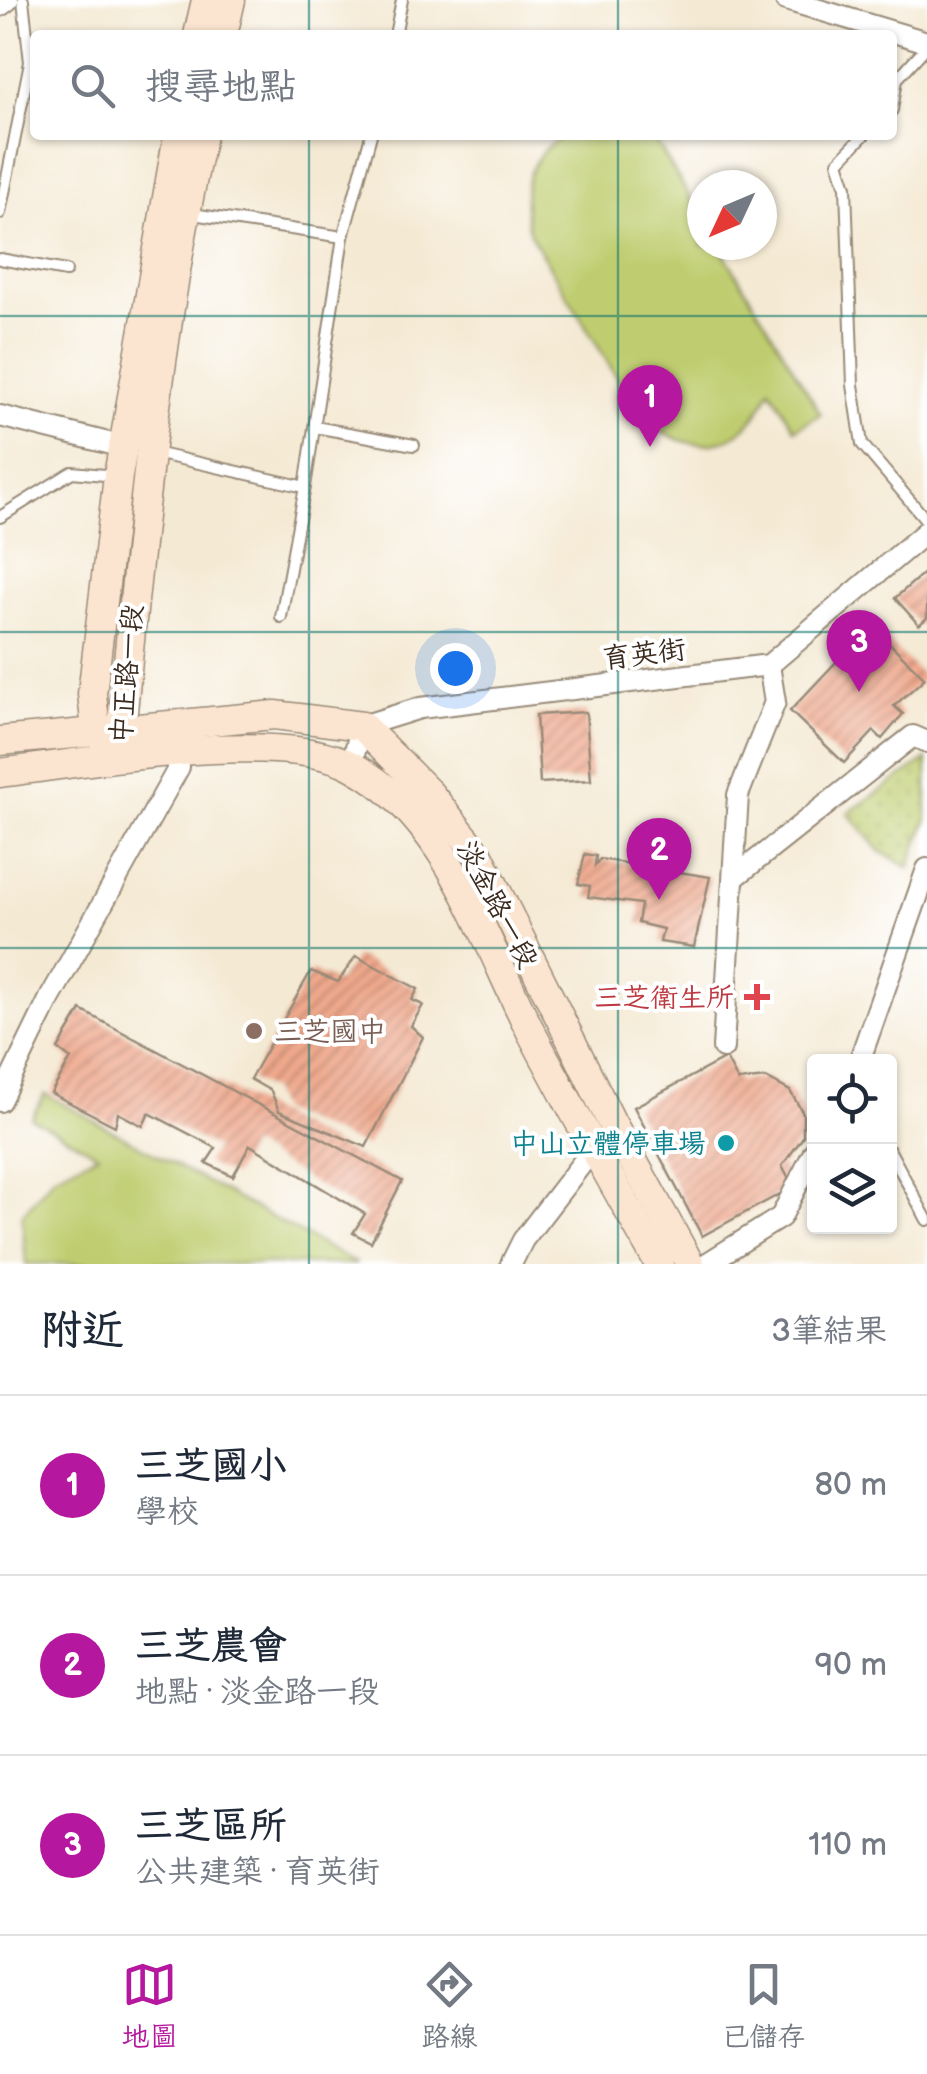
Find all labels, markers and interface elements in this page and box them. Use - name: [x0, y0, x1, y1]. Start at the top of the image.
- search box: [30, 30, 897, 140]
- icon: search: [65, 58, 120, 113]
- text: 搜尋地點: [145, 65, 297, 110]
- north arrow: [687, 170, 777, 260]
- pin: 1: [618, 364, 682, 447]
- street label: 中正路一段: [105, 603, 150, 745]
- pin: 3: [826, 610, 892, 692]
- street label: 育英街: [600, 633, 688, 676]
- your location: [430, 643, 481, 694]
- pin: 2: [626, 818, 692, 900]
- street label: 淡金路一段: [449, 835, 544, 974]
- place label: 三芝衛生所: [594, 982, 734, 1015]
- marker: 三芝衛生所: [744, 984, 770, 1010]
- place label: 三芝國中: [274, 1016, 386, 1049]
- marker: 三芝國中: [243, 1020, 265, 1042]
- map controls: [807, 1054, 897, 1234]
- button: locate: [807, 1054, 897, 1144]
- place label: 中山立體停車場: [510, 1128, 706, 1161]
- marker: 中山立體停車場: [715, 1132, 737, 1154]
- button: layers: [807, 1144, 897, 1234]
- text: 附近: [40, 1306, 124, 1357]
- text: 3筆結果: [771, 1312, 887, 1351]
- text: 三芝國小: [135, 1444, 287, 1489]
- text: 1: [66, 1466, 79, 1505]
- text: 80 m: [814, 1466, 887, 1505]
- text: 學校: [135, 1493, 199, 1532]
- text: 三芝農會: [135, 1624, 287, 1669]
- text: 2: [63, 1646, 82, 1685]
- text: 90 m: [815, 1646, 887, 1685]
- text: 地點 · 淡金路一段: [135, 1673, 380, 1712]
- text: 三芝區所: [135, 1804, 287, 1849]
- text: 3: [63, 1826, 82, 1865]
- text: 110 m: [808, 1826, 887, 1865]
- text: 公共建築 · 育英街: [135, 1853, 380, 1892]
- tab: 地圖: [122, 1957, 178, 2054]
- tab: 路線: [421, 1957, 477, 2054]
- tab: 已儲存: [721, 1957, 805, 2054]

